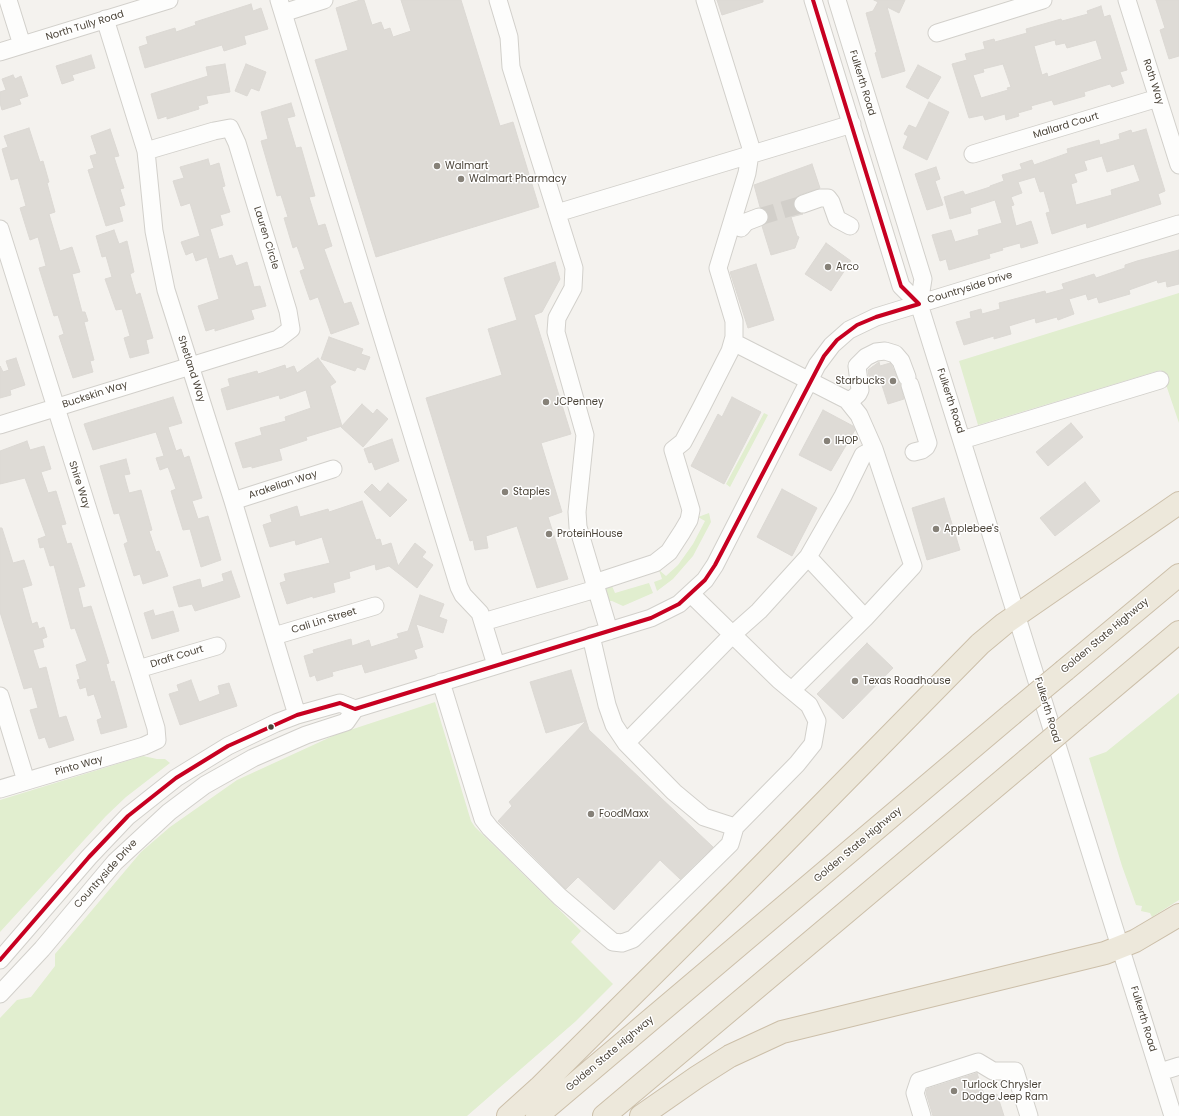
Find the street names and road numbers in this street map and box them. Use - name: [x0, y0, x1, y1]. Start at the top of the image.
- street label: North Tully Road: [45, 8, 125, 44]
- street label: Fulkerth Road: [846, 49, 878, 117]
- street label: Roth Way: [1140, 58, 1166, 106]
- street label: Mallard Court: [1032, 110, 1100, 142]
- street label: Lauren Circle: [251, 205, 281, 271]
- street label: Countryside Drive: [926, 269, 1014, 307]
- street label: Shetland Way: [175, 334, 207, 404]
- street label: Fulkerth Road: [934, 367, 966, 435]
- street label: Buckskin Way: [61, 379, 129, 411]
- street label: Shire Way: [66, 460, 92, 510]
- street label: Arakelian Way: [247, 468, 319, 502]
- street label: Golden State Highway: [1059, 596, 1151, 676]
- street label: Cali Lin Street: [290, 605, 358, 637]
- street label: Draft Court: [149, 643, 205, 671]
- street label: Fulkerth Road: [1031, 676, 1063, 744]
- street label: Pinto Way: [54, 753, 104, 779]
- street label: Golden State Highway: [812, 805, 904, 885]
- street label: Countryside Drive: [72, 837, 140, 911]
- street label: Fulkerth Road: [1127, 985, 1159, 1053]
- street label: Golden State Highway: [564, 1014, 656, 1094]

